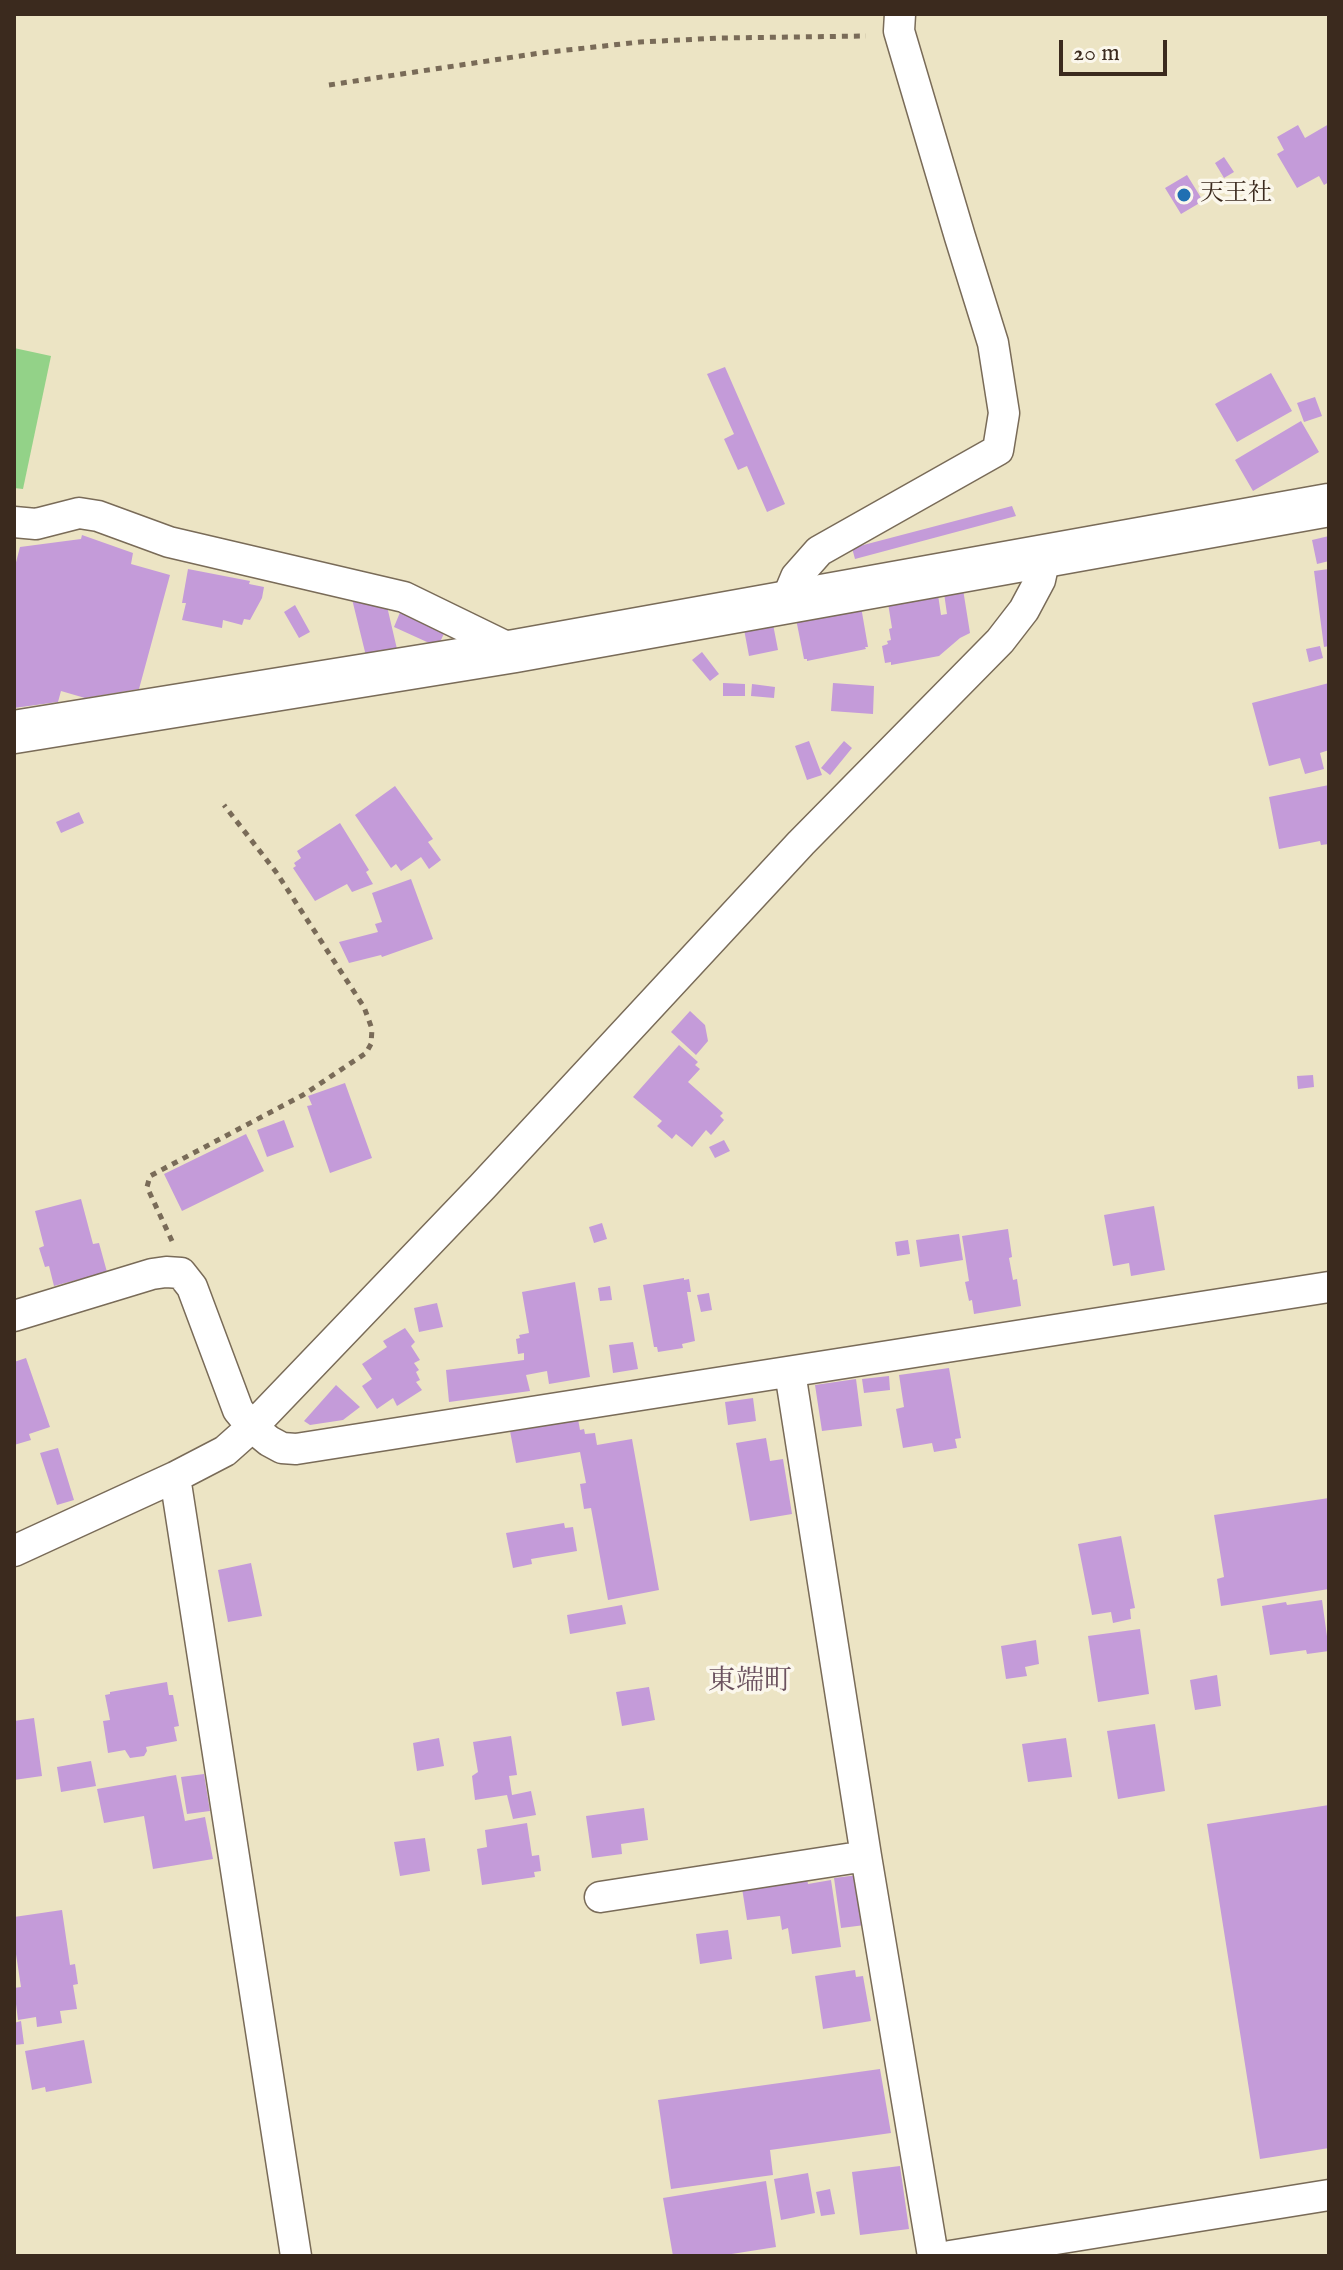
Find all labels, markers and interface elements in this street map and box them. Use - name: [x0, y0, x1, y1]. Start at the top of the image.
- scale bar: [1063, 24, 1171, 74]
- text: 20 m: [1073, 38, 1120, 69]
- place label: 天王社: [1200, 181, 1272, 209]
- marker: 天王社: [1175, 186, 1193, 204]
- district label: 東端町: [708, 1666, 792, 1700]

